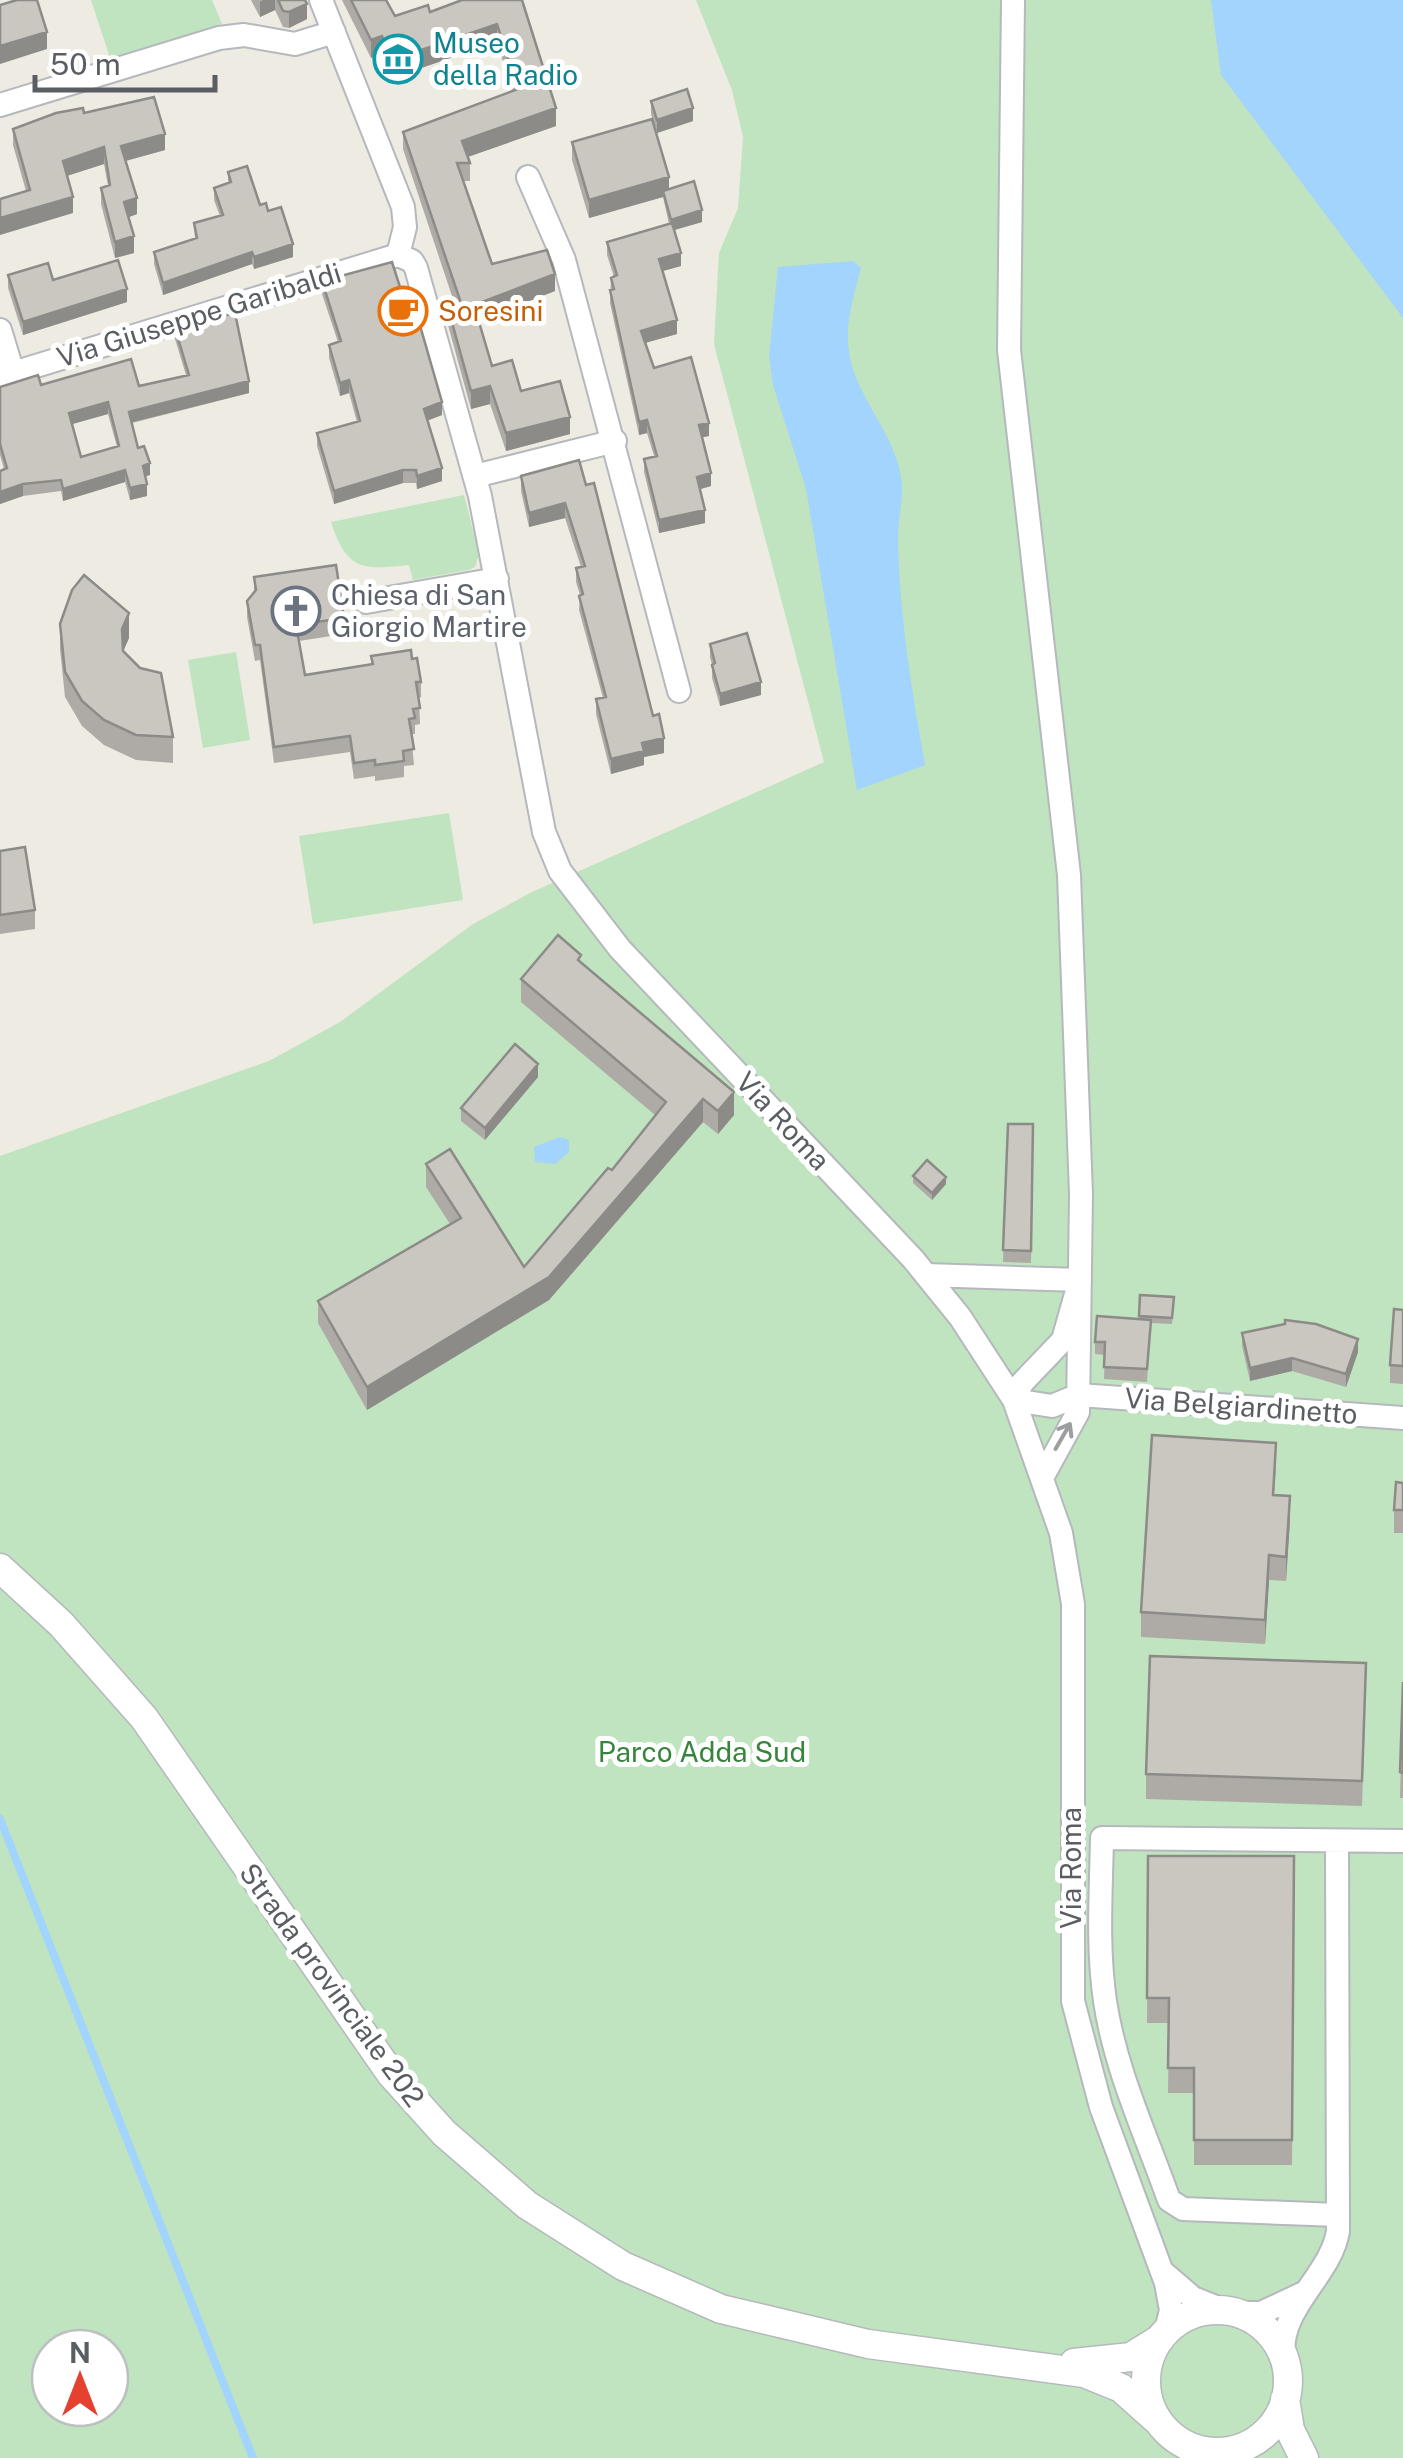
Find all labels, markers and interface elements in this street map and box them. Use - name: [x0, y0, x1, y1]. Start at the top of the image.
- place label: Museo della Radio: [433, 26, 578, 91]
- scale bar: [35, 30, 215, 92]
- museum icon: Museo della Radio: [372, 33, 424, 85]
- text: 50 m: [50, 46, 121, 82]
- street label: Via Giuseppe Garibaldi: [53, 256, 345, 373]
- cafe icon: Soresini: [377, 285, 429, 337]
- place label: Soresini: [438, 294, 543, 327]
- place label: Chiesa di San Giorgio Martire: [331, 578, 527, 643]
- church icon: Chiesa di San Giorgio Martire: [270, 585, 322, 637]
- street label: Via Roma: [730, 1065, 837, 1177]
- street label: Via Belgiardinetto: [1123, 1381, 1359, 1430]
- one-way arrow: [1054, 1422, 1074, 1451]
- park label: Parco Adda Sud: [598, 1735, 806, 1768]
- street label: Via Roma: [1054, 1807, 1087, 1929]
- street label: Strada provinciale 202: [233, 1857, 432, 2113]
- north arrow: [30, 2328, 130, 2428]
- text: N: [69, 2336, 91, 2369]

